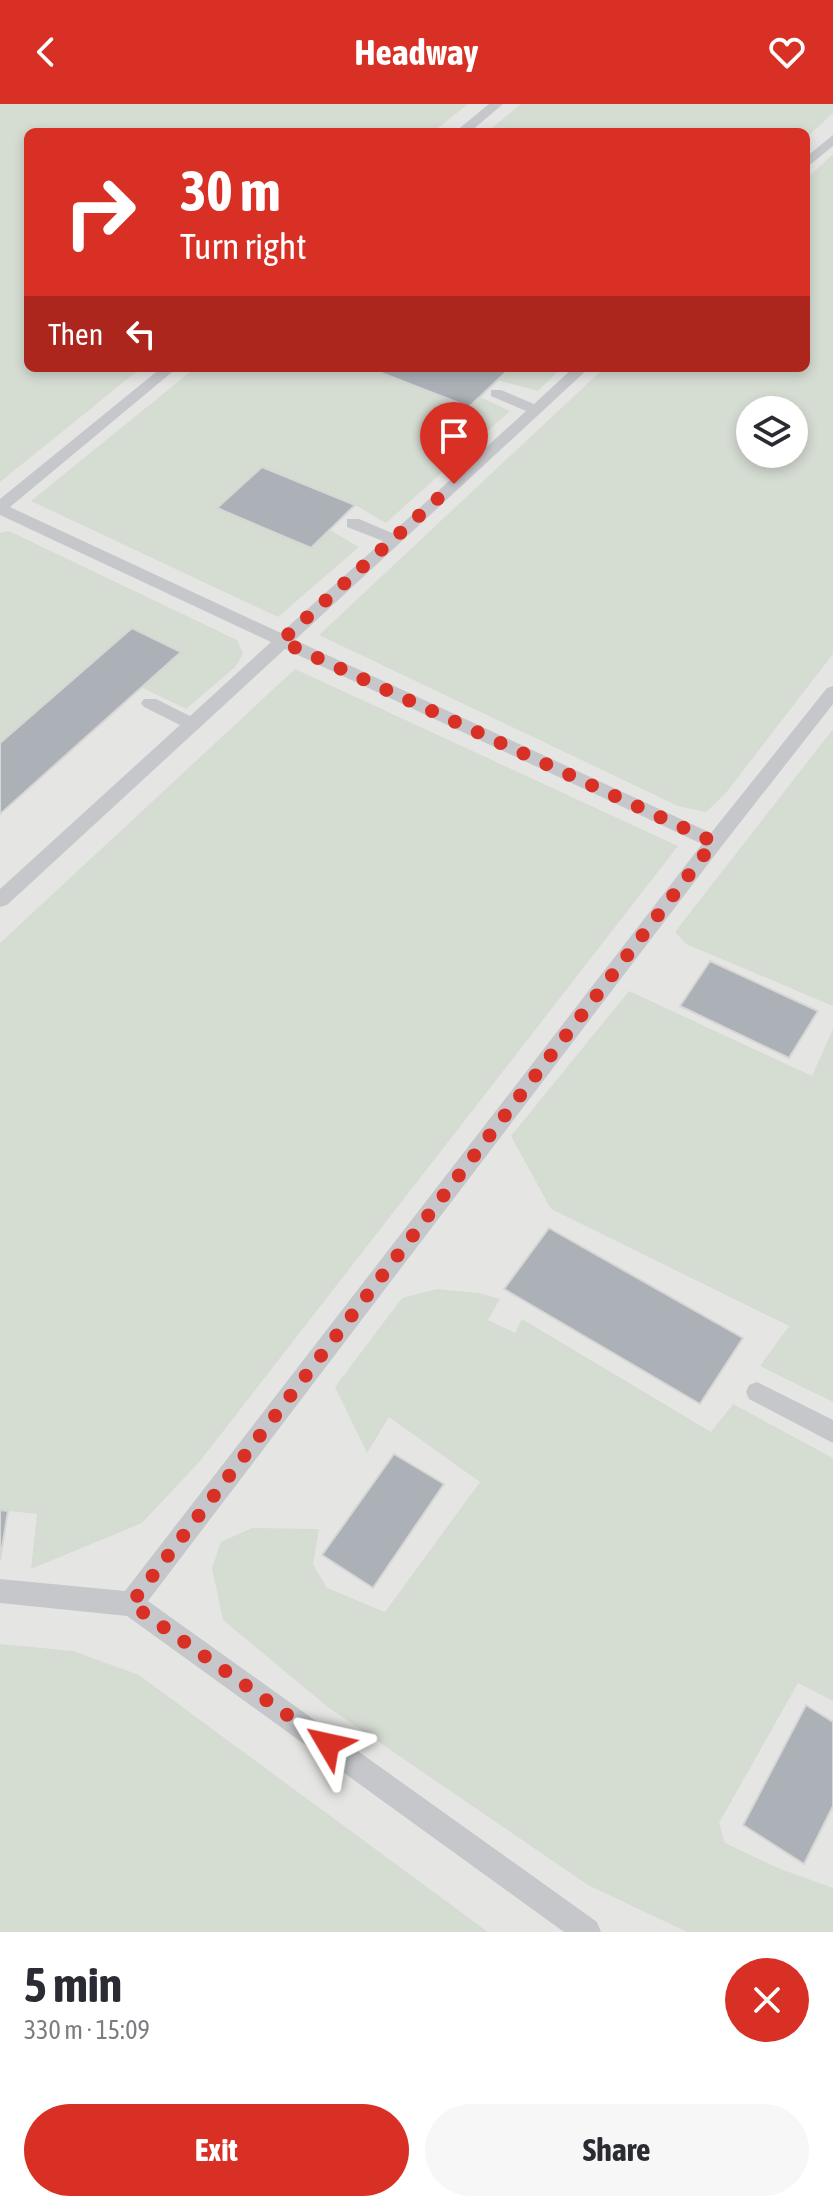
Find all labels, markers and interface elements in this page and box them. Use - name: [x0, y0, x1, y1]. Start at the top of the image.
- icon: back: [24, 30, 68, 74]
- icon: heart: [765, 30, 809, 74]
- text: Headway: [355, 31, 478, 73]
- text: 30 m: [180, 159, 281, 223]
- icon: right: [48, 160, 152, 264]
- text: Turn right: [180, 225, 307, 267]
- icon: left: [119, 312, 163, 356]
- text: Then: [48, 317, 103, 351]
- map controls: [736, 396, 808, 468]
- button: layers: [736, 396, 808, 468]
- pin: [420, 402, 488, 484]
- icon: arrive: [432, 414, 476, 458]
- position arrow: [286, 1702, 370, 1786]
- text: 5 min: [24, 1957, 122, 2012]
- button: close: [725, 1958, 809, 2042]
- text: 330 m · 15:09: [24, 2015, 150, 2045]
- button: Exit: [24, 2104, 409, 2196]
- button: Share: [425, 2104, 809, 2196]

